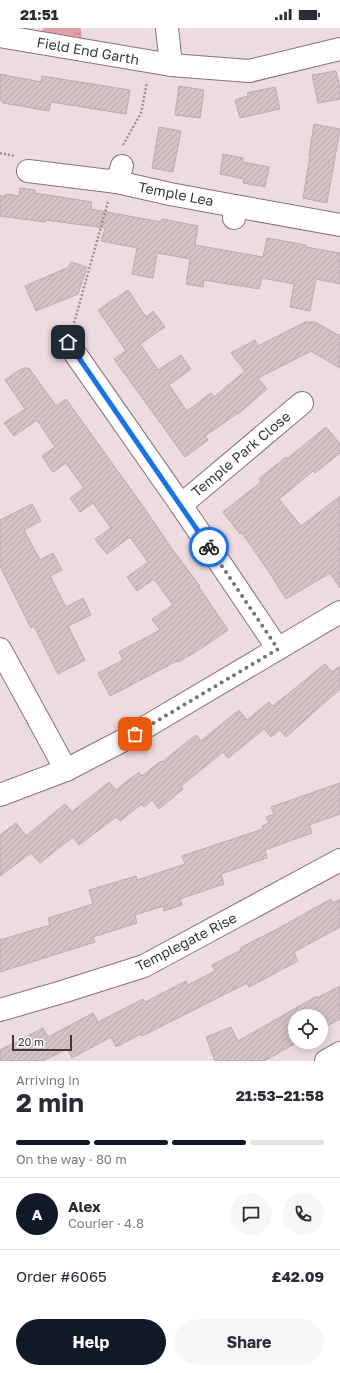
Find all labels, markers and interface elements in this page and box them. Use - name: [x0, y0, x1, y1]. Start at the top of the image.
- text: 21:51: [20, 5, 59, 23]
- street label: Field End Garth: [36, 33, 141, 68]
- street label: Temple Lea: [137, 178, 215, 209]
- pin: [51, 325, 85, 359]
- icon: home: [57, 331, 79, 353]
- street label: Temple Park Close: [188, 407, 294, 500]
- courier: [189, 527, 229, 567]
- icon: bike: [198, 536, 220, 558]
- pin: [118, 717, 152, 751]
- icon: bag: [124, 723, 146, 745]
- street label: Templegate Rise: [132, 909, 239, 974]
- map controls: [288, 1009, 328, 1049]
- button: locate: [288, 1009, 328, 1049]
- scale bar: [12, 1033, 72, 1052]
- text: 20 m: [18, 1035, 44, 1048]
- text: Arriving in: [16, 1072, 80, 1088]
- text: 21:53–21:58: [236, 1086, 324, 1104]
- text: 2 min: [16, 1087, 84, 1118]
- text: On the way · 80 m: [16, 1151, 127, 1167]
- button: chat: [230, 1193, 272, 1235]
- button: phone: [282, 1193, 324, 1235]
- text: Alex: [68, 1197, 101, 1215]
- text: A: [32, 1205, 42, 1223]
- text: Courier · 4.8: [68, 1215, 144, 1231]
- text: Order #6065: [16, 1267, 107, 1285]
- text: £42.09: [271, 1267, 324, 1285]
- button: Help: [16, 1319, 166, 1365]
- button: Share: [174, 1319, 324, 1365]

